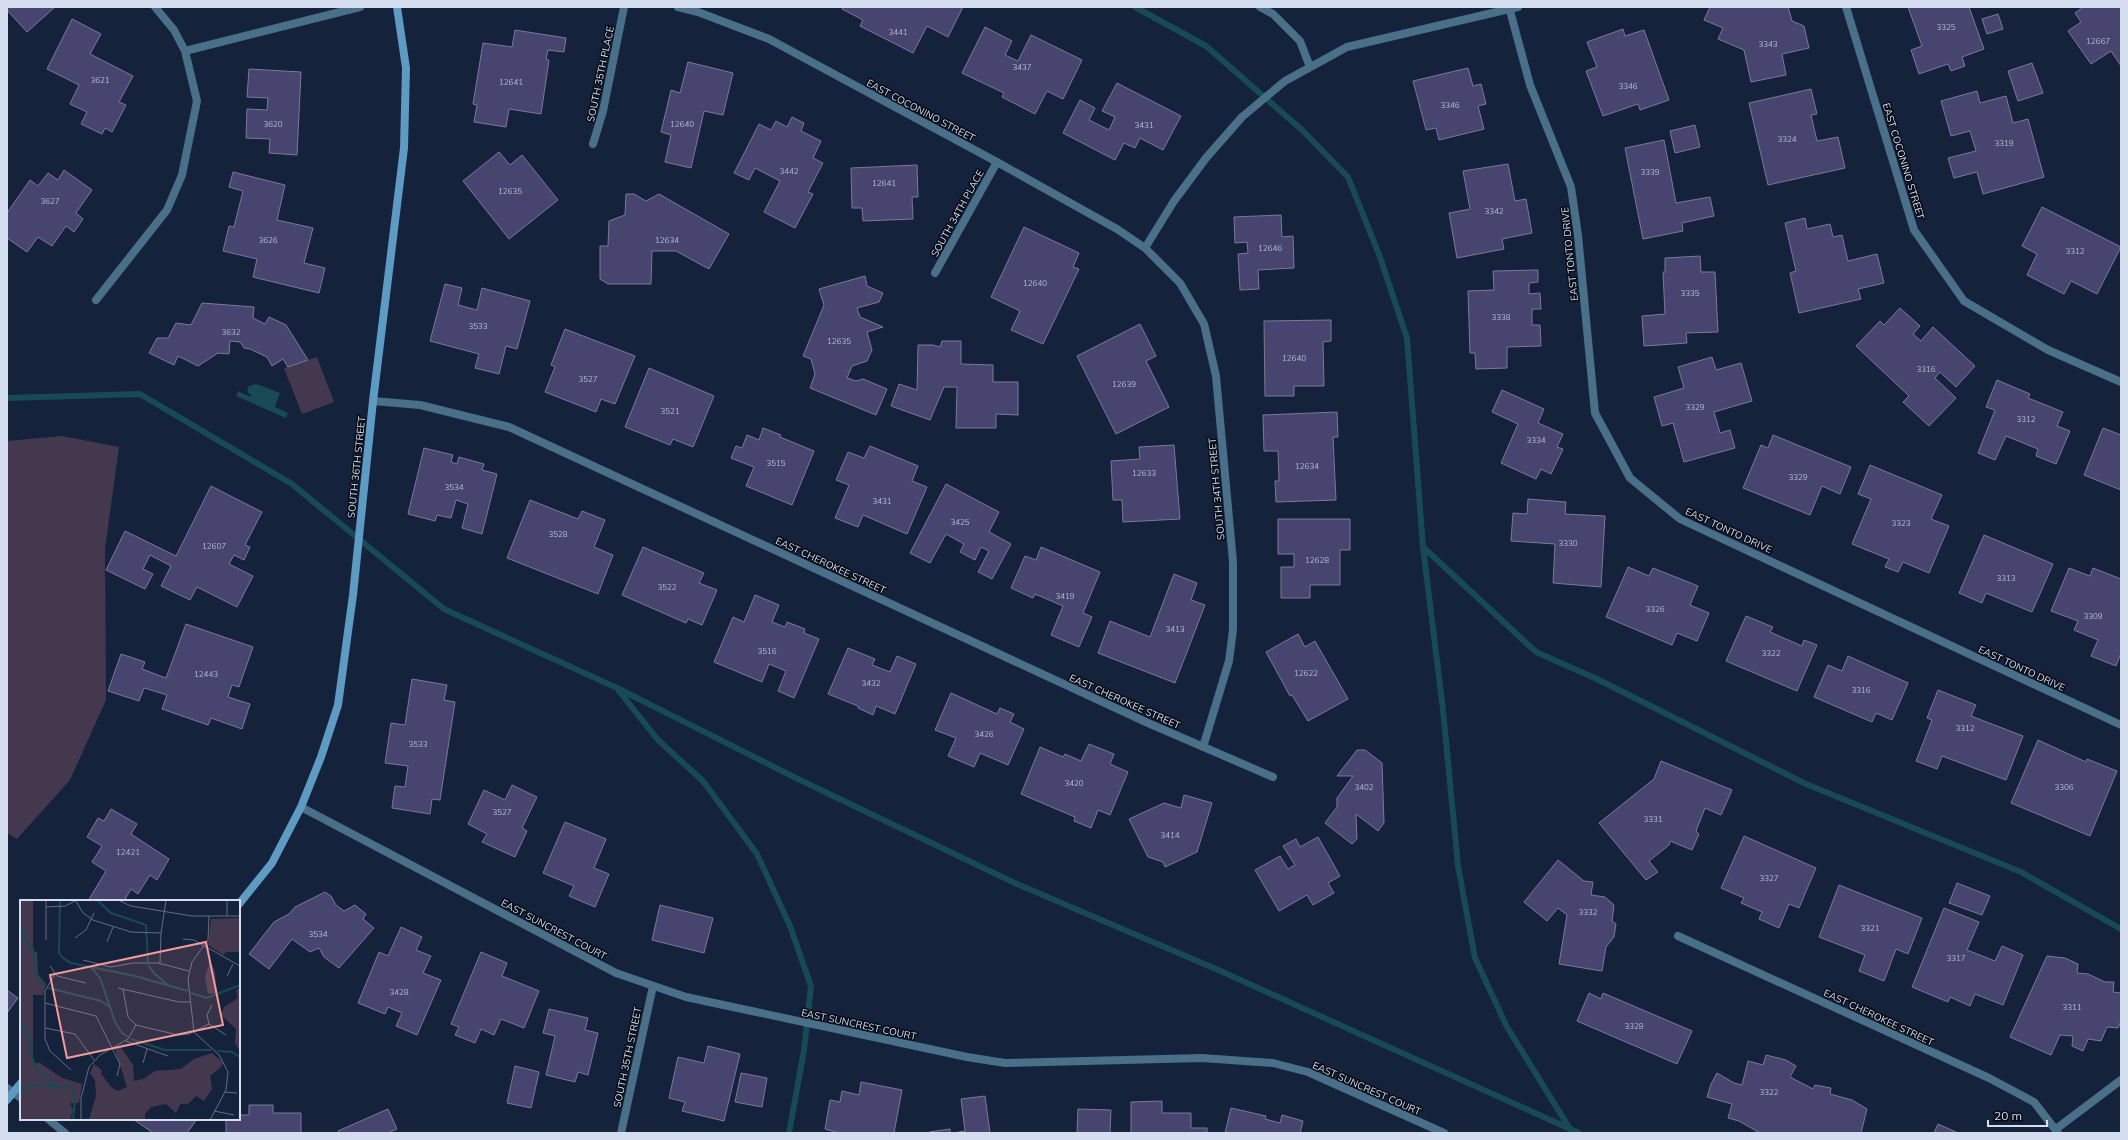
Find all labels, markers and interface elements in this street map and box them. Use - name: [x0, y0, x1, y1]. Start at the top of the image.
- house number: 3325: [1936, 22, 1956, 32]
- street label: SOUTH 35TH PLACE: [584, 25, 617, 123]
- house number: 3441: [888, 27, 908, 37]
- house number: 12667: [2086, 36, 2110, 46]
- house number: 3343: [1758, 39, 1778, 49]
- house number: 3437: [1012, 62, 1032, 72]
- house number: 3621: [90, 75, 110, 85]
- street label: EAST COCONINO STREET: [864, 76, 977, 145]
- house number: 12641: [499, 77, 523, 87]
- house number: 3346: [1618, 81, 1638, 91]
- house number: 3346: [1440, 100, 1460, 110]
- street label: EAST COCONINO STREET: [1880, 101, 1927, 221]
- house number: 3620: [263, 119, 283, 129]
- house number: 12640: [670, 119, 694, 129]
- house number: 3431: [1134, 120, 1154, 130]
- house number: 3324: [1777, 134, 1797, 144]
- house number: 3319: [1994, 138, 2014, 148]
- house number: 3442: [779, 166, 799, 176]
- street label: SOUTH 34TH PLACE: [928, 167, 987, 259]
- house number: 3339: [1640, 167, 1660, 177]
- house number: 12641: [872, 178, 896, 188]
- house number: 12635: [498, 186, 522, 196]
- house number: 3627: [40, 196, 60, 206]
- house number: 3342: [1484, 206, 1504, 216]
- street label: EAST TONTO DRIVE: [1558, 206, 1581, 302]
- house number: 3626: [258, 235, 278, 245]
- house number: 12634: [655, 235, 679, 245]
- house number: 12646: [1258, 243, 1282, 253]
- house number: 3312: [2065, 246, 2085, 256]
- house number: 12640: [1023, 278, 1047, 288]
- house number: 3335: [1680, 288, 1700, 298]
- house number: 3338: [1491, 312, 1511, 322]
- house number: 3533: [468, 321, 488, 331]
- house number: 3632: [221, 327, 241, 337]
- house number: 12635: [827, 336, 851, 346]
- house number: 12640: [1282, 353, 1306, 363]
- house number: 3316: [1916, 364, 1936, 374]
- house number: 3527: [578, 374, 598, 384]
- house number: 12639: [1112, 379, 1136, 389]
- house number: 3329: [1685, 402, 1705, 412]
- house number: 3521: [660, 406, 680, 416]
- house number: 3312: [2016, 414, 2036, 424]
- street label: SOUTH 36TH STREET: [345, 415, 368, 519]
- house number: 3334: [1526, 435, 1546, 445]
- street label: SOUTH 34TH STREET: [1206, 437, 1227, 541]
- house number: 3515: [766, 458, 786, 468]
- house number: 12634: [1295, 461, 1319, 471]
- house number: 12633: [1132, 468, 1156, 478]
- house number: 3329: [1788, 472, 1808, 482]
- house number: 3534: [444, 482, 464, 492]
- house number: 3431: [872, 496, 892, 506]
- street label: EAST TONTO DRIVE: [1683, 505, 1774, 556]
- house number: 3425: [950, 517, 970, 527]
- house number: 3323: [1891, 518, 1911, 528]
- house number: 3528: [548, 529, 568, 539]
- street label: EAST CHEROKEE STREET: [774, 534, 888, 597]
- house number: 3330: [1558, 538, 1578, 548]
- house number: 12607: [202, 541, 226, 551]
- house number: 12628: [1305, 555, 1329, 565]
- house number: 3313: [1996, 573, 2016, 583]
- house number: 3522: [657, 582, 677, 592]
- house number: 3419: [1055, 591, 1075, 601]
- house number: 3326: [1645, 604, 1665, 614]
- house number: 3309: [2083, 611, 2103, 621]
- house number: 3413: [1165, 624, 1185, 634]
- street label: EAST TONTO DRIVE: [1976, 643, 2067, 694]
- house number: 3516: [757, 646, 777, 656]
- house number: 3322: [1761, 648, 1781, 658]
- house number: 12622: [1294, 668, 1318, 678]
- house number: 12443: [194, 669, 218, 679]
- street label: EAST CHEROKEE STREET: [1067, 671, 1182, 732]
- house number: 3432: [861, 678, 881, 688]
- house number: 3316: [1851, 685, 1871, 695]
- house number: 3312: [1955, 723, 1975, 733]
- house number: 3426: [974, 729, 994, 739]
- house number: 3533: [408, 739, 428, 749]
- house number: 3420: [1064, 778, 1084, 788]
- house number: 3402: [1354, 782, 1374, 792]
- house number: 3306: [2054, 782, 2074, 792]
- house number: 3527: [492, 807, 512, 817]
- house number: 3331: [1643, 814, 1663, 824]
- house number: 3414: [1160, 830, 1180, 840]
- house number: 12421: [116, 847, 140, 857]
- house number: 3327: [1759, 873, 1779, 883]
- street label: EAST SUNCREST COURT: [499, 896, 609, 963]
- inset map: [20, 900, 240, 1120]
- house number: 3332: [1578, 907, 1598, 917]
- house number: 3321: [1860, 923, 1880, 933]
- house number: 3534: [308, 929, 328, 939]
- house number: 3317: [1946, 953, 1966, 963]
- street label: EAST CHEROKEE STREET: [1822, 986, 1936, 1049]
- house number: 3428: [389, 987, 409, 997]
- house number: 3311: [2062, 1002, 2082, 1012]
- street label: SOUTH 35TH STREET: [610, 1006, 645, 1109]
- street label: EAST SUNCREST COURT: [800, 1006, 918, 1043]
- house number: 3328: [1624, 1021, 1644, 1031]
- street label: EAST SUNCREST COURT: [1311, 1059, 1423, 1118]
- house number: 3322: [1759, 1087, 1779, 1097]
- scale bar: [1988, 1102, 2047, 1128]
- text: 20 m: [1994, 1108, 2022, 1123]

